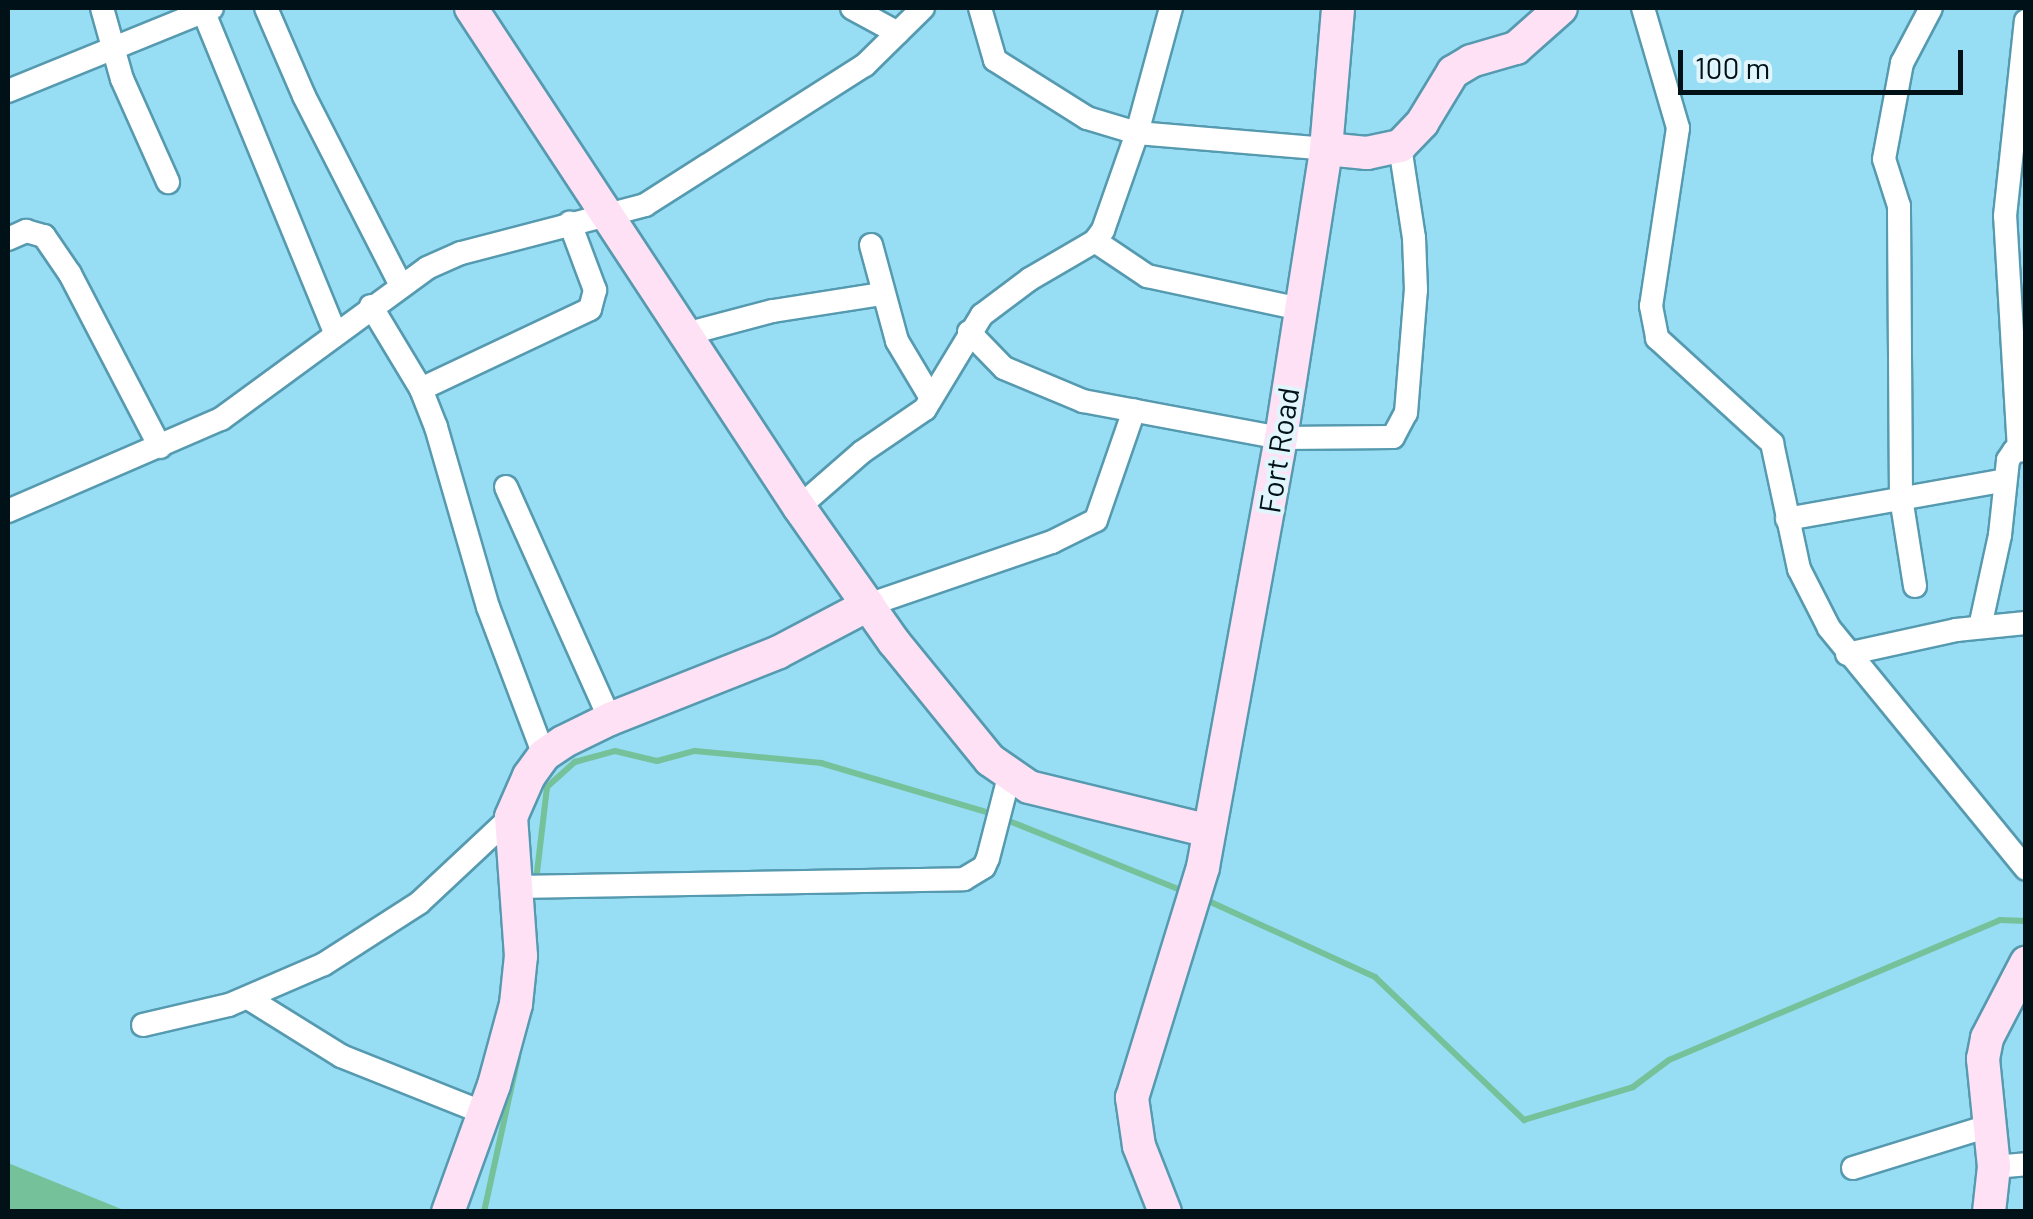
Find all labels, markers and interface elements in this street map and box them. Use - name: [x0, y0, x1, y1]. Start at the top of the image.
- scale bar: [1683, 30, 1968, 92]
- text: 100 m: [1695, 49, 1770, 85]
- street label: Fort Road: [1250, 385, 1306, 515]

